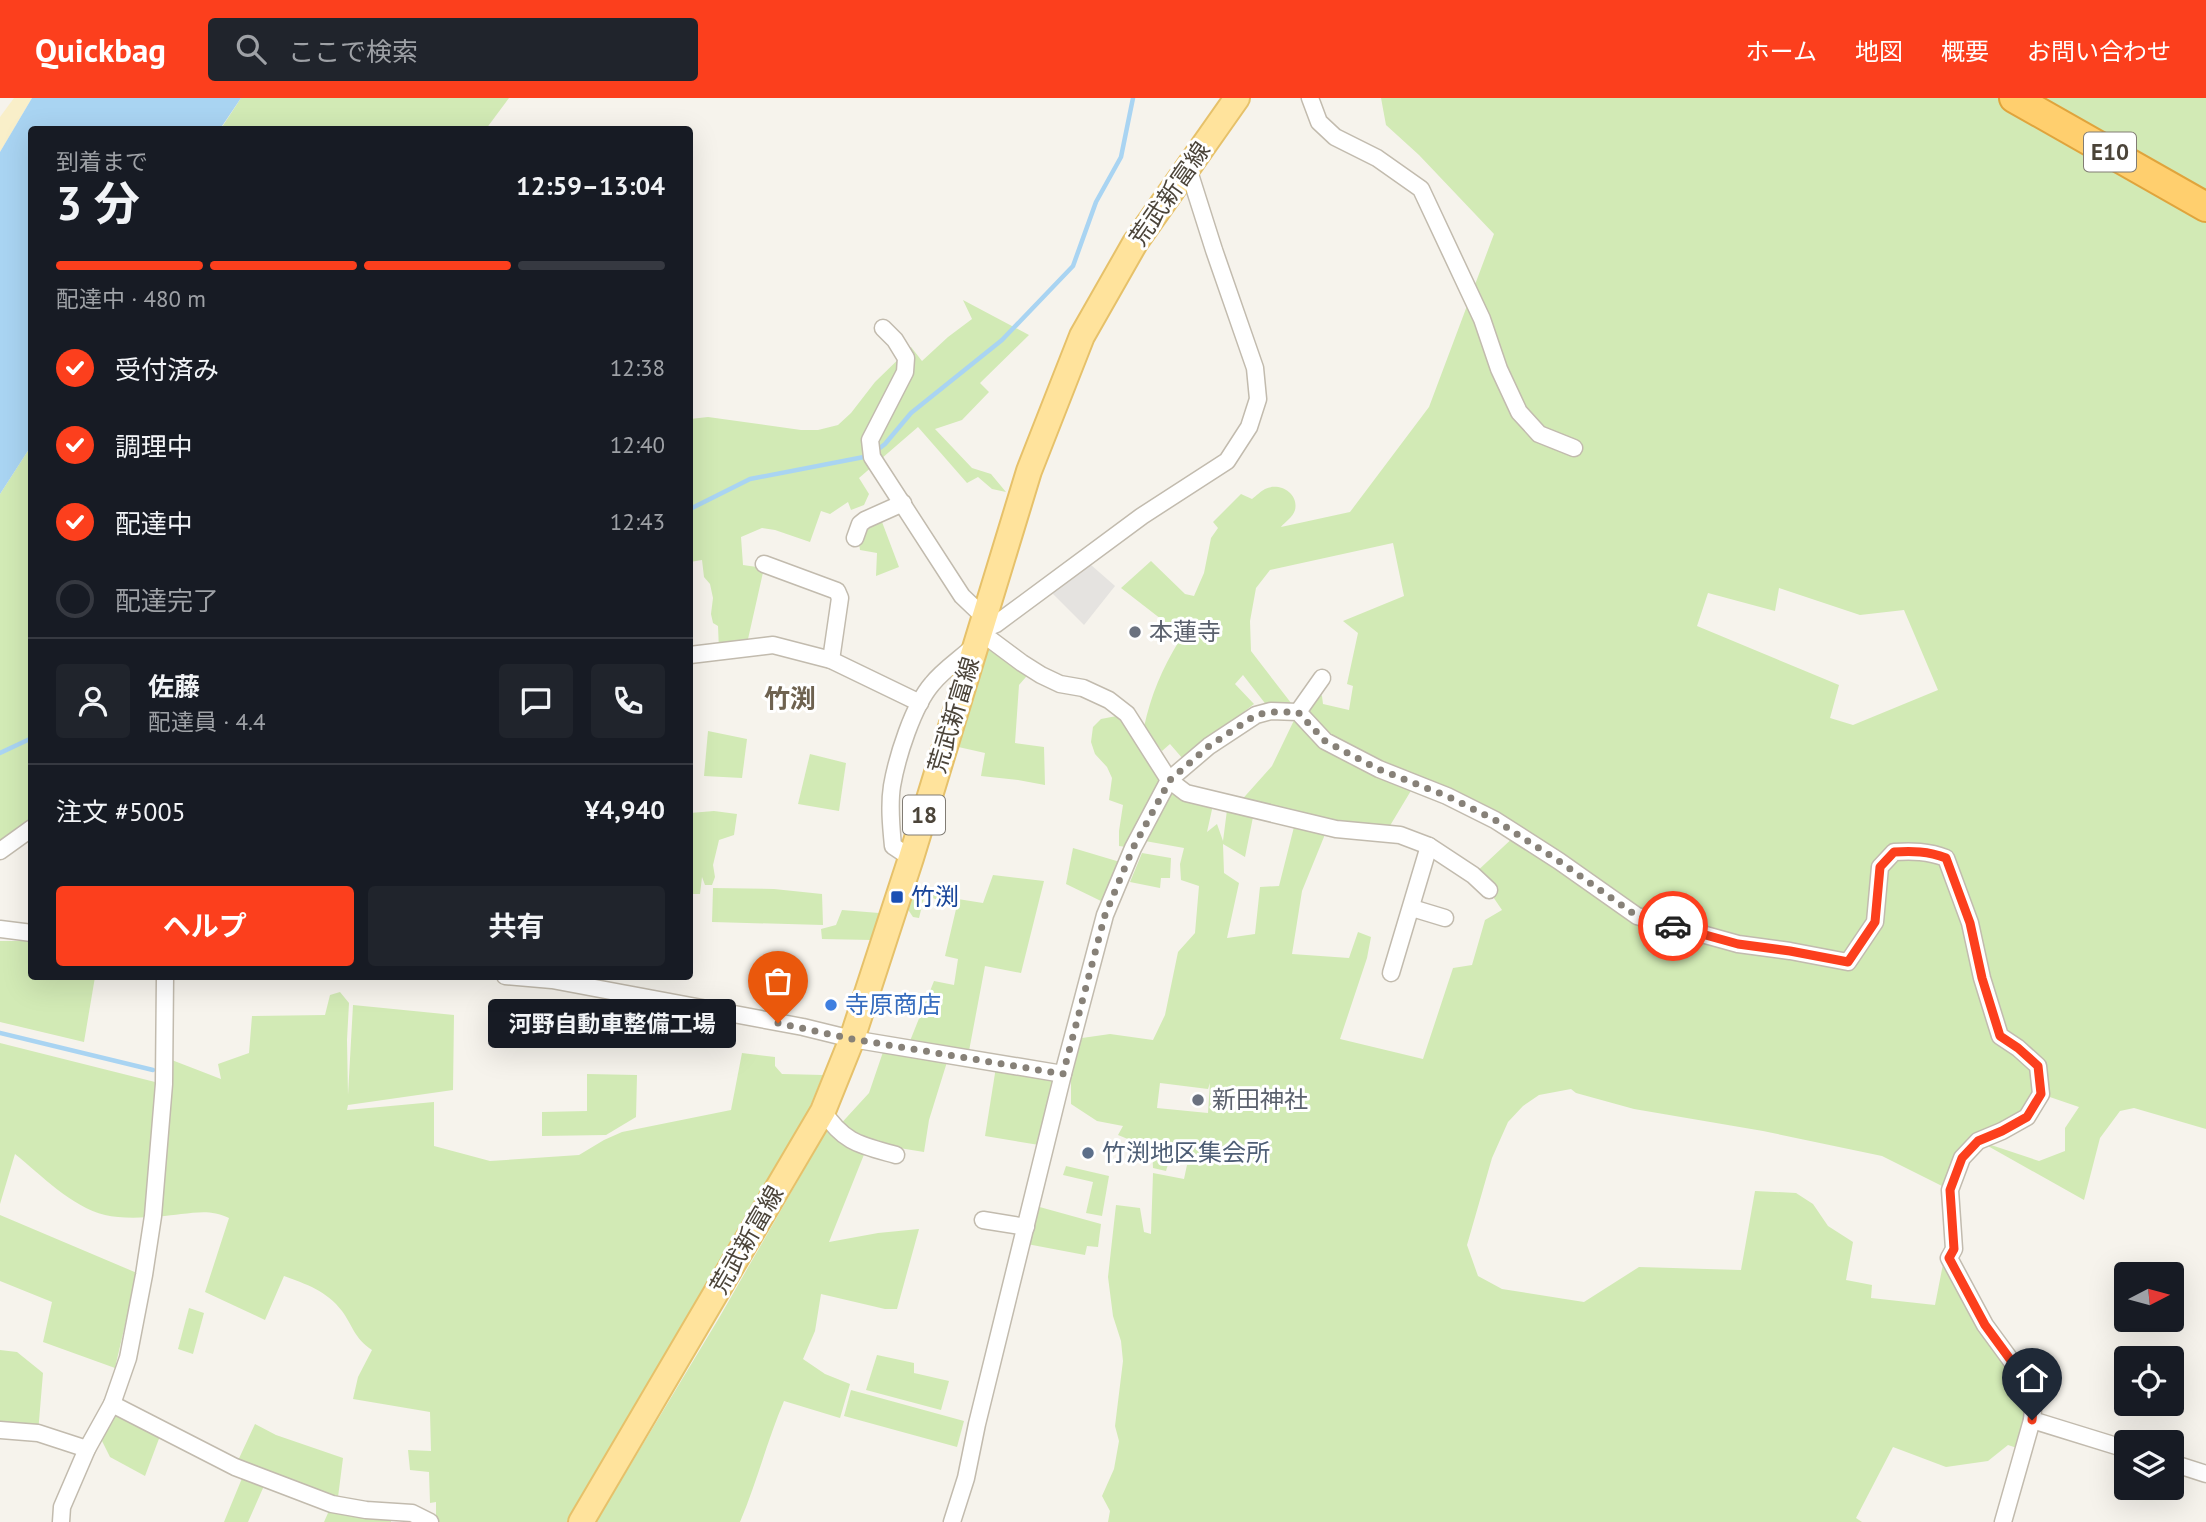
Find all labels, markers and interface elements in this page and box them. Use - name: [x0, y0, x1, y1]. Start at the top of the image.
- search box: [208, 18, 698, 81]
- text: Quickbag: [35, 28, 166, 71]
- icon: search: [232, 30, 270, 68]
- text: ここで検索: [288, 35, 418, 68]
- text: ホーム: [1746, 36, 1817, 67]
- text: 地図: [1855, 36, 1903, 67]
- text: 概要: [1941, 36, 1989, 67]
- text: お問い合わせ: [2027, 36, 2171, 67]
- road number: E10: [2084, 132, 2136, 172]
- street label: 荒武新富線: [1122, 136, 1217, 252]
- text: 到着まで: [56, 147, 148, 176]
- text: 12:59–13:04: [516, 169, 665, 202]
- text: 3 分: [56, 173, 140, 233]
- text: 配達中 · 480 m: [56, 284, 206, 313]
- icon: check: [56, 349, 94, 387]
- text: 受付済み: [115, 353, 219, 386]
- text: 12:38: [610, 353, 665, 382]
- icon: check: [56, 426, 94, 464]
- text: 調理中: [115, 430, 193, 463]
- text: 12:40: [610, 430, 665, 459]
- icon: check: [56, 503, 94, 541]
- text: 配達中: [115, 507, 193, 540]
- text: 12:43: [610, 507, 665, 536]
- text: 配達完了: [115, 584, 219, 617]
- place label: 本蓮寺: [1149, 616, 1221, 647]
- marker: 本蓮寺: [1127, 624, 1143, 640]
- street label: 荒武新富線: [921, 653, 986, 777]
- button: person: [56, 664, 130, 738]
- button: chat: [499, 664, 573, 738]
- button: phone: [591, 664, 665, 738]
- text: 佐藤: [148, 670, 200, 703]
- district label: 竹渕: [764, 682, 816, 715]
- text: 配達員 · 4.4: [148, 707, 265, 736]
- text: ¥4,940: [585, 793, 665, 826]
- text: 注文 #5005: [56, 795, 186, 828]
- road number: 18: [903, 796, 945, 834]
- place label: 竹渕: [911, 881, 959, 912]
- button: ヘルプ: [56, 886, 354, 966]
- button: 共有: [368, 886, 665, 966]
- marker: 竹渕: [889, 889, 905, 905]
- courier: [1638, 891, 1708, 961]
- icon: car: [1654, 907, 1692, 945]
- pin: [748, 951, 808, 1023]
- icon: bag: [759, 962, 797, 1000]
- place label: 寺原商店: [845, 989, 941, 1020]
- marker: 寺原商店: [823, 997, 839, 1013]
- callout: 河野自動車整備工場: [488, 998, 736, 1048]
- text: 河野自動車整備工場: [509, 1009, 716, 1038]
- place label: 新田神社: [1212, 1084, 1308, 1115]
- marker: 新田神社: [1190, 1092, 1206, 1108]
- place label: 竹渕地区集会所: [1102, 1137, 1270, 1168]
- marker: 竹渕地区集会所: [1080, 1145, 1096, 1161]
- street label: 荒武新富線: [703, 1180, 790, 1299]
- north arrow: [2114, 1262, 2184, 1332]
- map controls: [2114, 1262, 2184, 1500]
- button: locate: [2114, 1346, 2184, 1416]
- pin: [2002, 1348, 2062, 1420]
- icon: home: [2013, 1359, 2051, 1397]
- button: layers: [2114, 1430, 2184, 1500]

